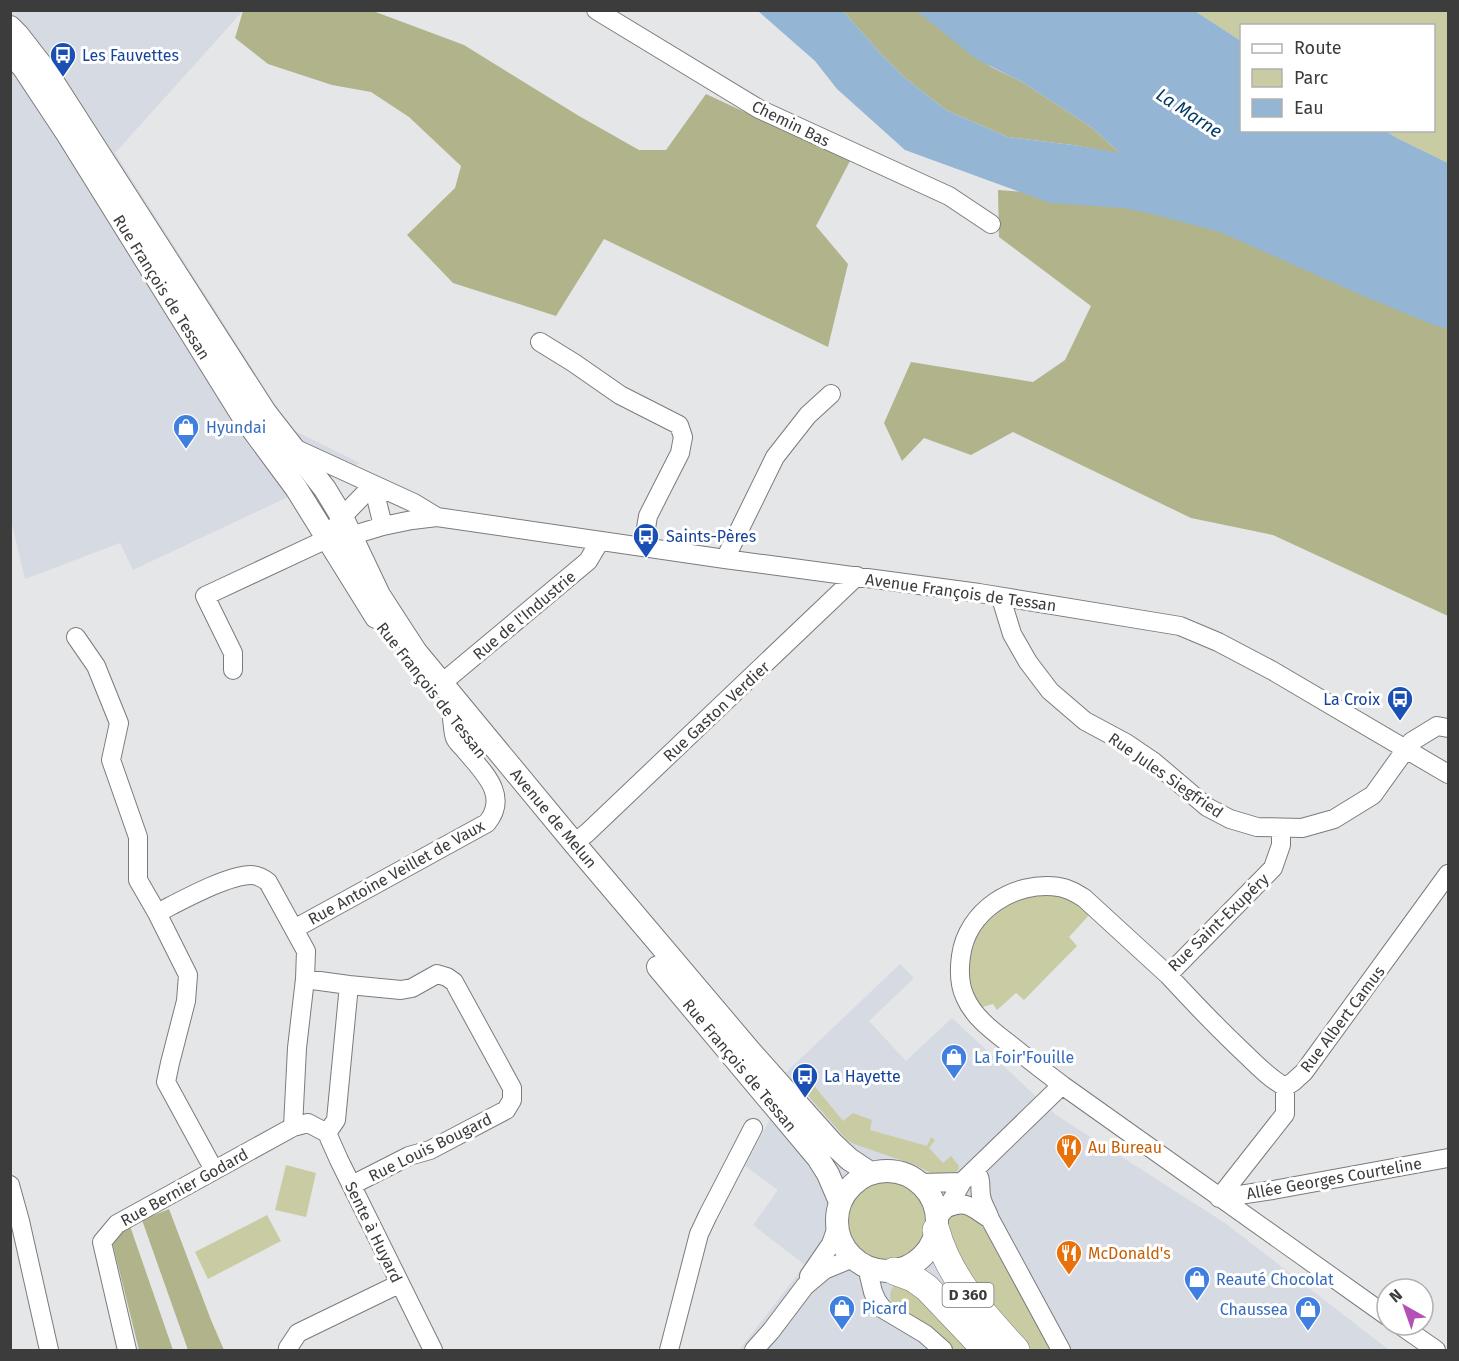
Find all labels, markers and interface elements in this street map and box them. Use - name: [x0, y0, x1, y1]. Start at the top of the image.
- legend: [1240, 24, 1435, 132]
- text: Route: [1294, 37, 1342, 59]
- bus stop icon: Les Fauvettes: [48, 40, 78, 78]
- place label: Les Fauvettes: [82, 46, 179, 65]
- text: Parc: [1294, 67, 1329, 89]
- water label: La Marne: [1152, 84, 1226, 142]
- street label: Chemin Bas: [749, 96, 833, 151]
- text: Eau: [1294, 97, 1324, 119]
- street label: Rue François de Tessan: [108, 211, 214, 364]
- shop icon: Hyundai: [171, 412, 201, 450]
- place label: Hyundai: [206, 418, 266, 437]
- bus stop icon: Saints-Pères: [631, 521, 661, 559]
- place label: Saints-Pères: [666, 527, 756, 546]
- street label: Rue de l'Industrie: [469, 567, 579, 664]
- street label: Avenue François de Tessan: [864, 570, 1058, 616]
- street label: Rue François de Tessan: [372, 619, 491, 763]
- street label: Rue Gaston Verdier: [659, 657, 774, 766]
- bus stop icon: La Croix: [1385, 684, 1415, 722]
- place label: La Croix: [1323, 690, 1380, 709]
- street label: Rue Jules Siegfried: [1105, 729, 1227, 822]
- street label: Avenue de Melun: [506, 765, 601, 872]
- street label: Rue Antoine Veillet de Vaux: [305, 816, 488, 929]
- street label: Rue Saint-Exupéry: [1164, 869, 1273, 975]
- street label: Rue Albert Camus: [1296, 962, 1389, 1076]
- street label: Rue François de Tessan: [678, 995, 801, 1136]
- shop icon: La Foir'Fouille: [939, 1042, 969, 1080]
- place label: La Foir'Fouille: [974, 1048, 1074, 1067]
- bus stop icon: La Hayette: [790, 1061, 820, 1099]
- place label: La Hayette: [824, 1067, 901, 1086]
- street label: Rue Louis Bougard: [365, 1109, 495, 1186]
- restaurant icon: Au Bureau: [1054, 1132, 1084, 1170]
- place label: Au Bureau: [1088, 1138, 1162, 1157]
- street label: Rue Bernier Godard: [117, 1145, 251, 1230]
- street label: Allée Georges Courteline: [1245, 1154, 1423, 1203]
- street label: Sente à Huyard: [341, 1179, 406, 1286]
- restaurant icon: McDonald's: [1054, 1238, 1084, 1276]
- place label: McDonald's: [1088, 1244, 1171, 1263]
- shop icon: Reauté Chocolat: [1182, 1264, 1212, 1302]
- place label: Reauté Chocolat: [1216, 1270, 1334, 1289]
- north arrow: [1375, 1277, 1435, 1337]
- road number: D 360: [942, 1283, 994, 1307]
- text: N: [1386, 1285, 1406, 1307]
- shop icon: Picard: [827, 1293, 857, 1331]
- shop icon: Chaussea: [1293, 1294, 1323, 1332]
- place label: Picard: [862, 1299, 907, 1318]
- place label: Chaussea: [1220, 1300, 1288, 1319]

